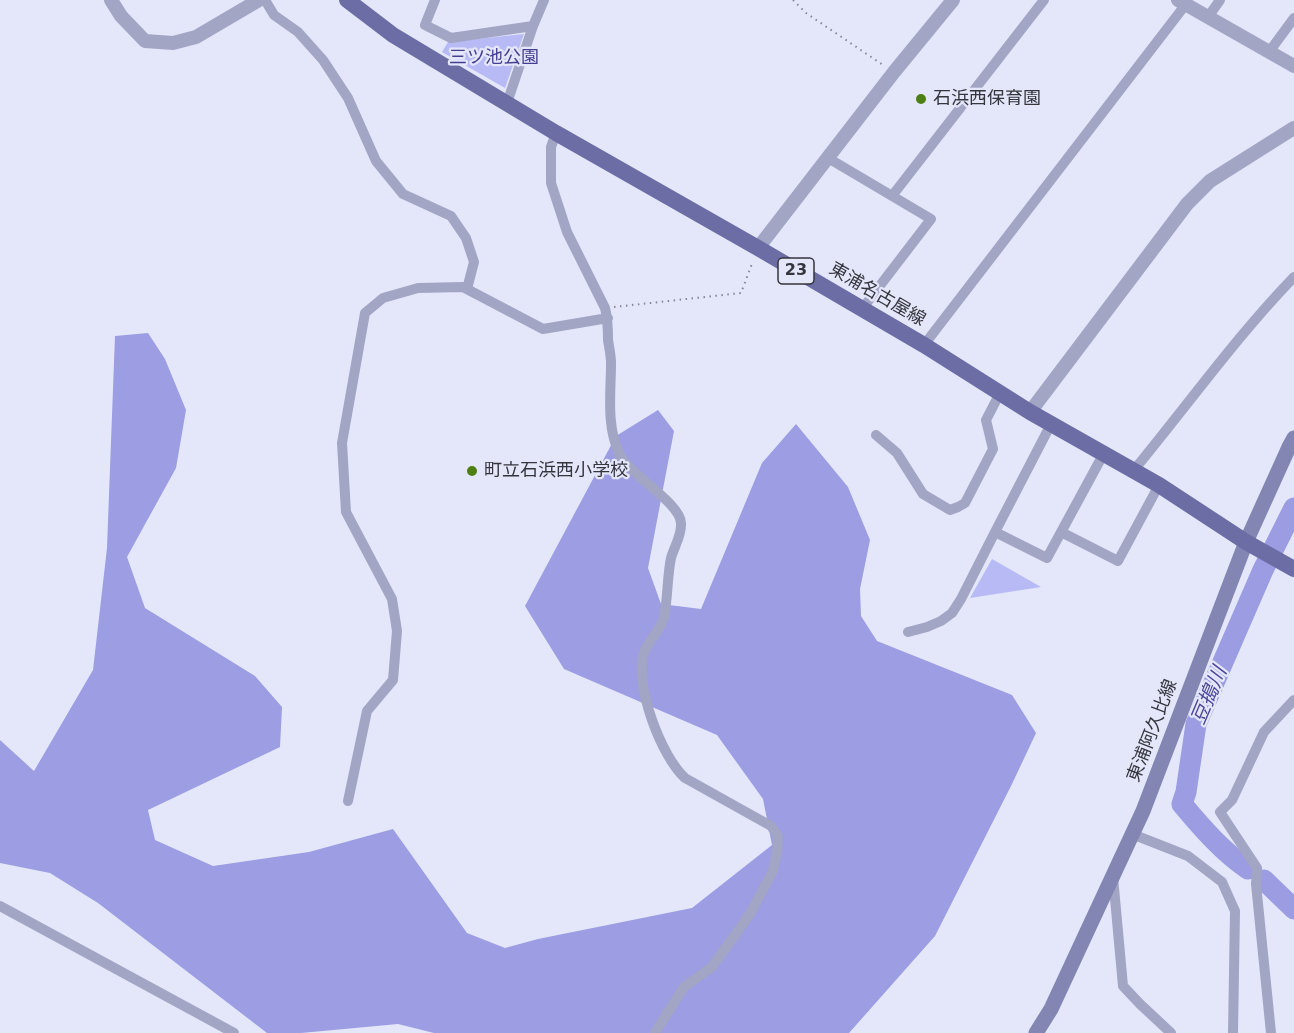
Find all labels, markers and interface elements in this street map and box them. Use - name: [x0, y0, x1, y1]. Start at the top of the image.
- park label: 三ツ池公園: [449, 47, 539, 69]
- place label: 石浜西保育園: [933, 88, 1041, 110]
- marker: 石浜西保育園: [914, 92, 928, 106]
- road number: 23: [778, 258, 814, 284]
- street label: 東浦名古屋線: [825, 259, 929, 331]
- place label: 町立石浜西小学校: [484, 460, 628, 482]
- marker: 町立石浜西小学校: [465, 464, 479, 478]
- water label: 豆搗川: [1187, 664, 1233, 728]
- street label: 東浦阿久比線: [1124, 677, 1182, 785]

